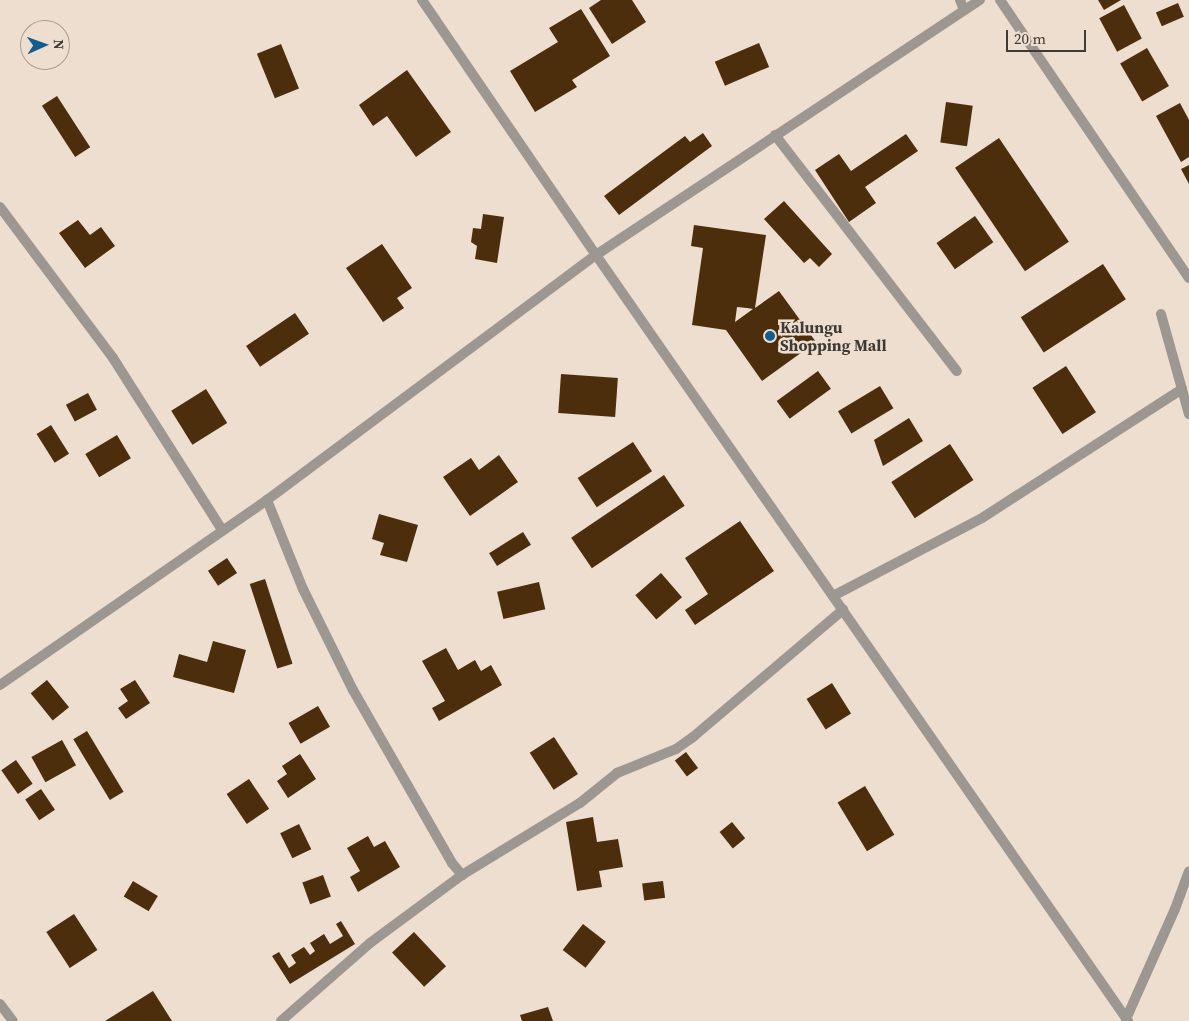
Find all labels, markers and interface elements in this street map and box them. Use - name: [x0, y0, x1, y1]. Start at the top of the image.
- north arrow: [20, 20, 70, 70]
- scale bar: [1009, 20, 1089, 52]
- text: 20 m: [1014, 28, 1046, 49]
- text: N: [49, 39, 69, 50]
- place label: Kalungu Shopping Mall: [780, 317, 887, 355]
- marker: Kalungu Shopping Mall: [764, 330, 776, 342]

